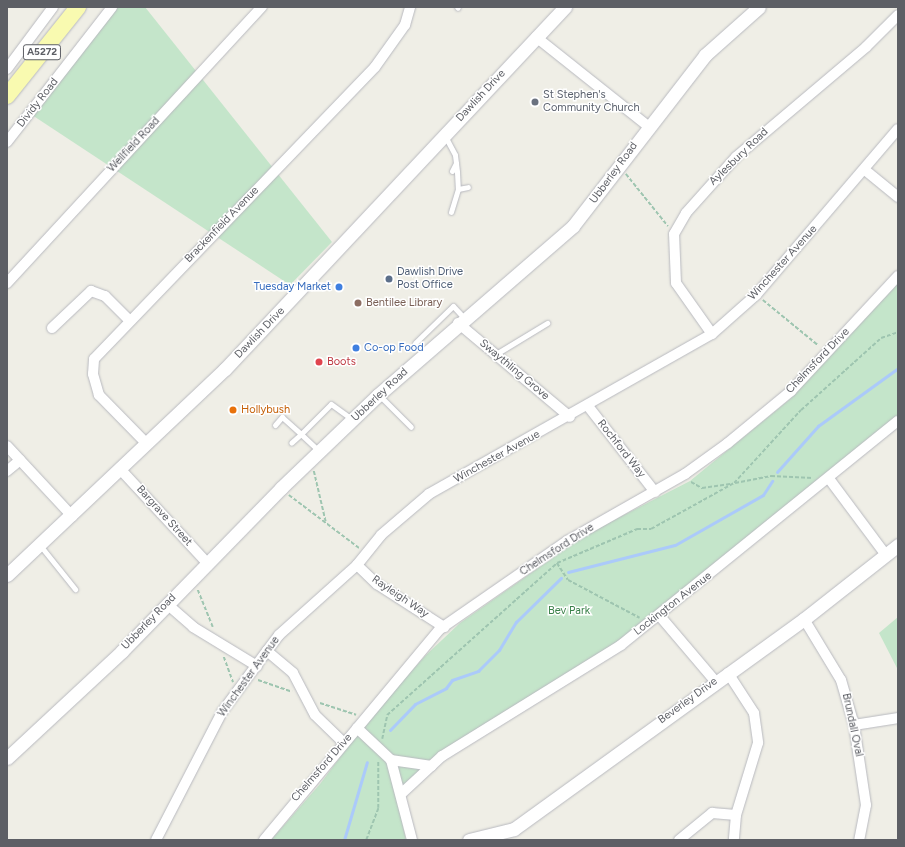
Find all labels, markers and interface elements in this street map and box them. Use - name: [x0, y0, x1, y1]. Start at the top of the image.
- road number: A5272: [22, 44, 62, 60]
- street label: Dawlish Drive: [454, 67, 508, 125]
- street label: Dividy Road: [15, 76, 61, 130]
- place label: St Stephen's Community Church: [543, 89, 640, 115]
- marker: St Stephen's Community Church: [530, 97, 540, 107]
- street label: Wellfield Road: [105, 115, 163, 175]
- street label: Aylesbury Road: [707, 126, 771, 188]
- street label: Ubberley Road: [587, 140, 641, 206]
- street label: Brackenfield Avenue: [182, 184, 262, 266]
- street label: Winchester Avenue: [746, 223, 820, 303]
- place label: Dawlish Drive Post Office: [397, 266, 463, 292]
- marker: Dawlish Drive Post Office: [384, 274, 394, 284]
- place label: Tuesday Market: [254, 280, 331, 294]
- marker: Tuesday Market: [334, 282, 344, 292]
- place label: Bentilee Library: [366, 296, 442, 310]
- marker: Bentilee Library: [353, 298, 363, 308]
- street label: Dawlish Drive: [232, 305, 288, 361]
- street label: Chelmsford Drive: [783, 326, 853, 396]
- street label: Swaythling Grove: [476, 337, 552, 403]
- place label: Co-op Food: [364, 341, 424, 355]
- marker: Co-op Food: [351, 343, 361, 353]
- place label: Boots: [327, 355, 356, 369]
- marker: Boots: [314, 357, 324, 367]
- street label: Ubberley Road: [349, 365, 411, 425]
- place label: Hollybush: [241, 403, 290, 417]
- marker: Hollybush: [228, 405, 238, 415]
- street label: Rochford Way: [594, 417, 648, 481]
- street label: Winchester Avenue: [452, 428, 542, 486]
- street label: Bargrave Street: [133, 483, 195, 549]
- street label: Chelmsford Drive: [517, 521, 597, 579]
- street label: Lockington Avenue: [631, 570, 715, 638]
- street label: Rayleigh Way: [369, 573, 431, 621]
- street label: Ubberley Road: [119, 591, 179, 653]
- park label: Bev Park: [548, 604, 590, 618]
- street label: Winchester Avenue: [215, 634, 283, 720]
- street label: Beverley Drive: [656, 675, 720, 727]
- street label: Brundall Oval: [839, 692, 865, 758]
- street label: Chelmsford Drive: [289, 731, 355, 805]

